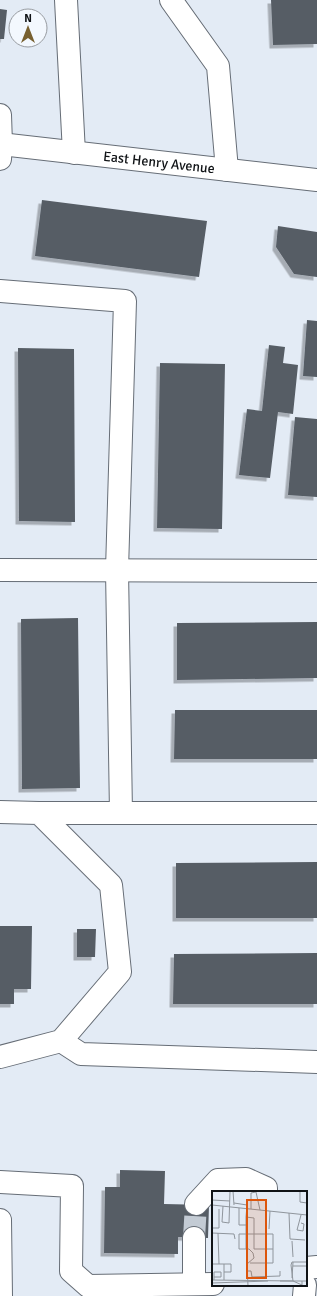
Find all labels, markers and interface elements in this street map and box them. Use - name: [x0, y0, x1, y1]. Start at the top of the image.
- north arrow: [8, 8, 48, 48]
- text: N: [24, 12, 32, 25]
- street label: East Henry Avenue: [102, 148, 216, 177]
- inset map: [212, 1191, 307, 1286]

